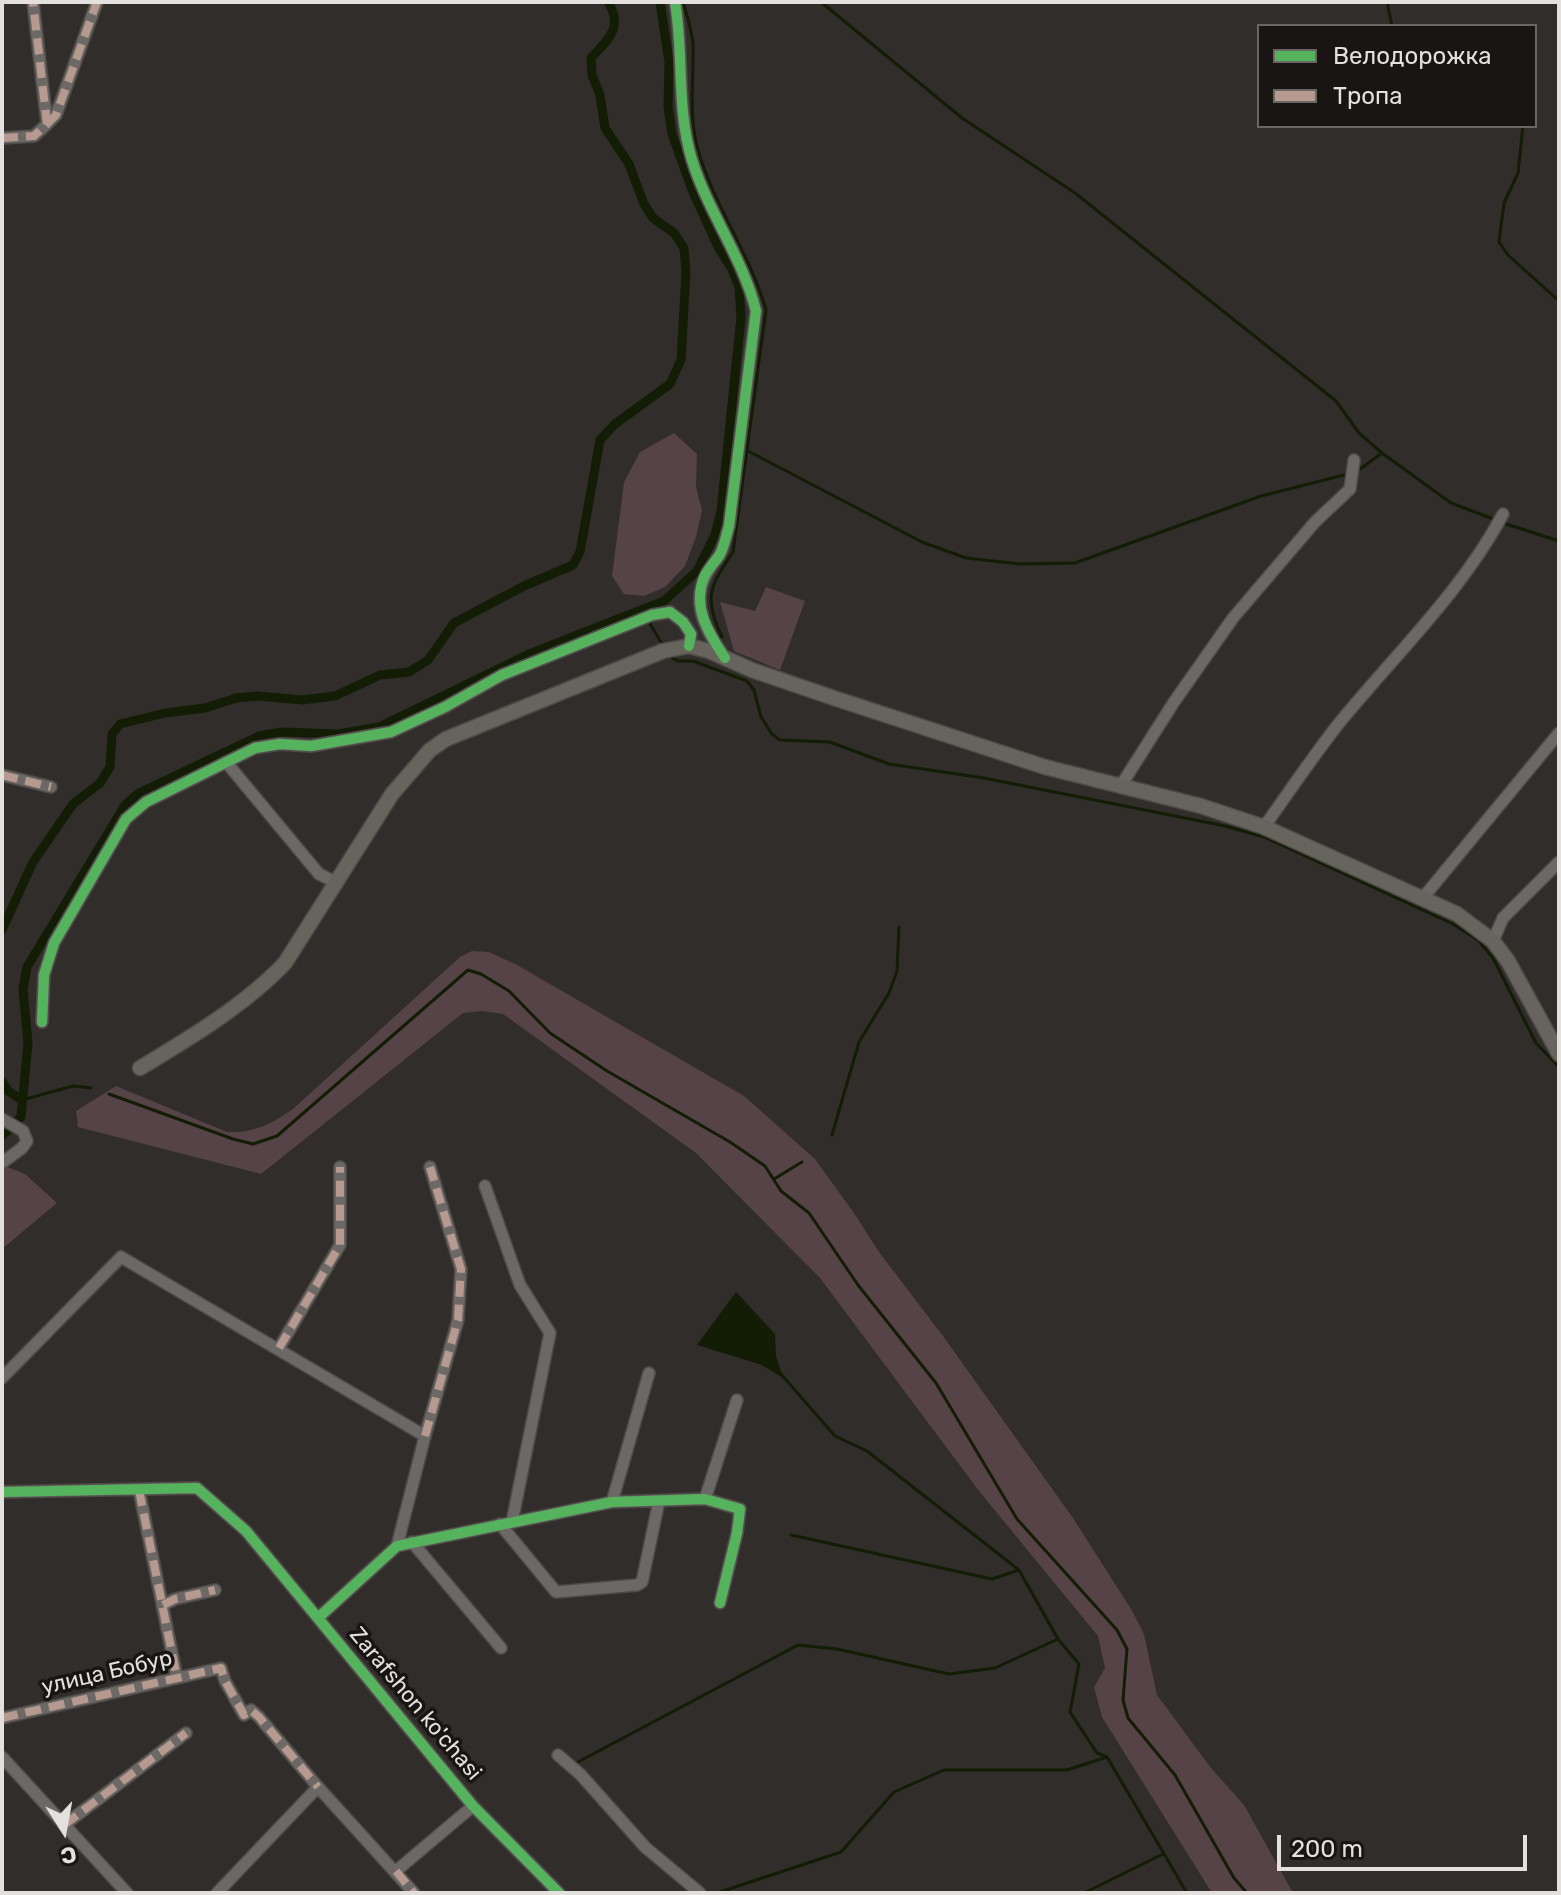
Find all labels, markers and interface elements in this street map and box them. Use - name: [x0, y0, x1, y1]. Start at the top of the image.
- legend: [1257, 24, 1537, 128]
- text: Велодорожка: [1333, 42, 1492, 70]
- text: Тропа: [1333, 82, 1402, 110]
- street label: Zarafshon ko'chasi: [343, 1622, 487, 1786]
- street label: улица Бобур: [39, 1645, 175, 1701]
- north arrow: [24, 1791, 104, 1871]
- scale bar: [1281, 1819, 1531, 1869]
- text: 200 m: [1291, 1835, 1363, 1863]
- text: С: [59, 1840, 79, 1870]

